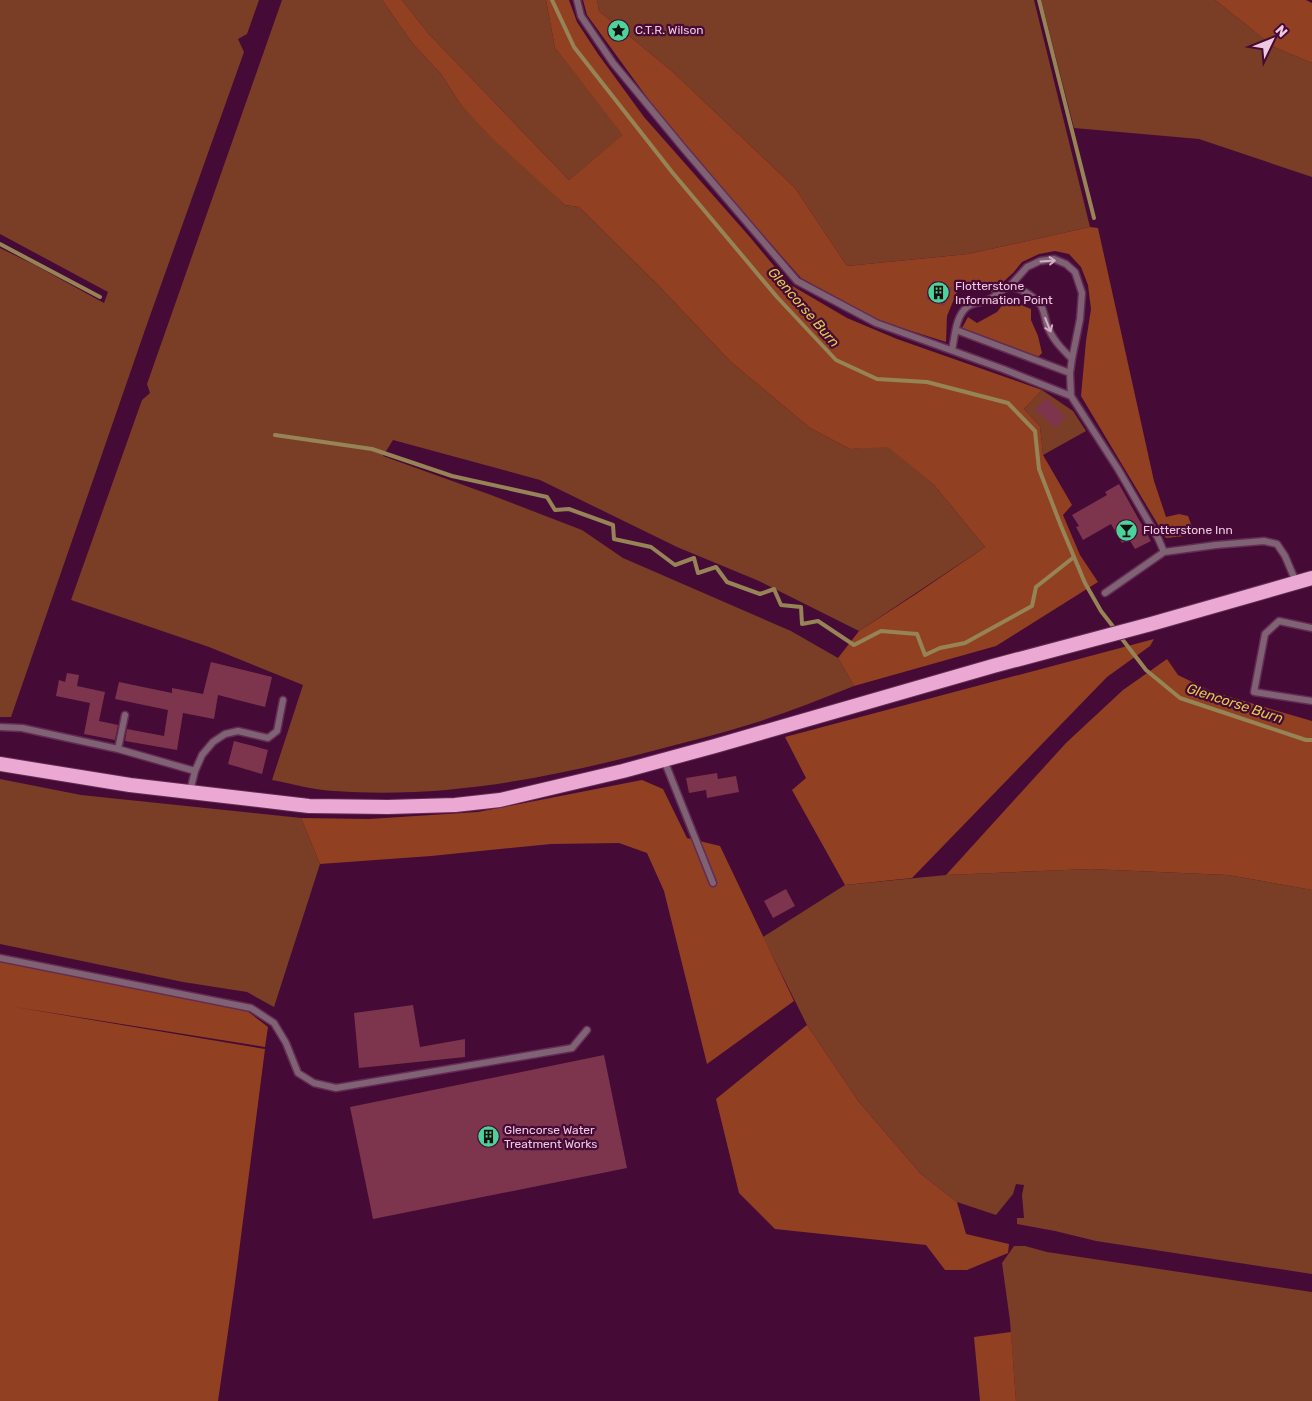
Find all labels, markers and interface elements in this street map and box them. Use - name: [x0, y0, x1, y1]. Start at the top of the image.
- north arrow: [1247, 15, 1297, 65]
- place icon: C.T.R. Wilson: [607, 18, 631, 42]
- text: N: [1271, 22, 1291, 41]
- place label: C.T.R. Wilson: [635, 23, 704, 37]
- one-way arrow: [1039, 256, 1055, 266]
- water label: Glencorse Burn: [764, 264, 843, 351]
- place label: Flotterstone Information Point: [955, 279, 1053, 307]
- building icon: Flotterstone Information Point: [927, 281, 951, 305]
- one-way arrow: [1044, 317, 1053, 332]
- bar icon: Flotterstone Inn: [1115, 518, 1139, 542]
- place label: Flotterstone Inn: [1143, 523, 1233, 537]
- water label: Glencorse Burn: [1184, 680, 1285, 727]
- place label: Glencorse Water Treatment Works: [504, 1123, 597, 1151]
- building icon: Glencorse Water Treatment Works: [476, 1125, 500, 1149]

